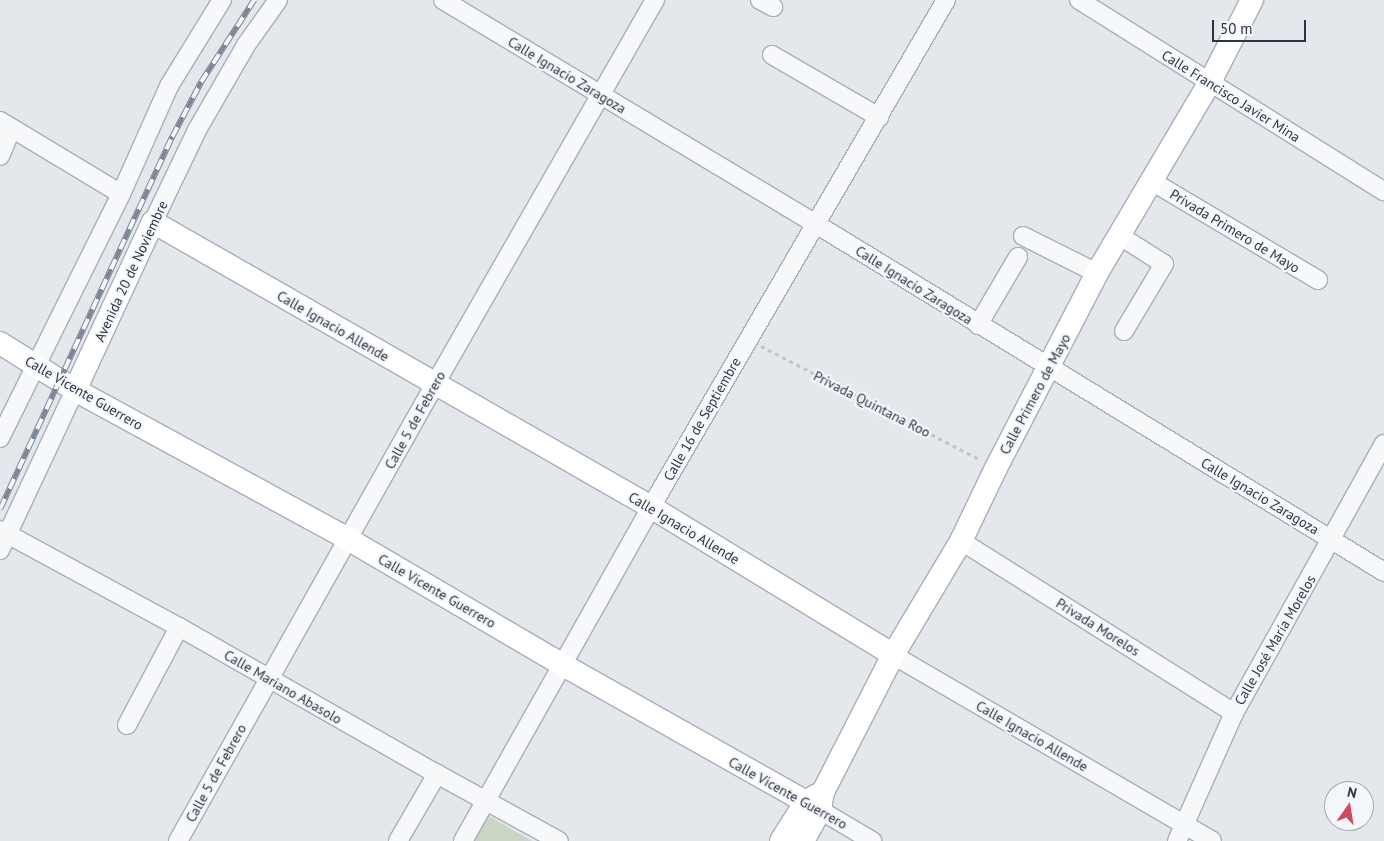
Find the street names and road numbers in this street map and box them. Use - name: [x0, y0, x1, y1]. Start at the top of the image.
- street label: Calle Ignacio Zaragoza: [505, 33, 629, 117]
- street label: Calle Francisco Javier Mina: [1159, 46, 1303, 146]
- street label: Privada Primero de Mayo: [1167, 186, 1303, 276]
- street label: Avenida 20 de Noviembre: [91, 198, 171, 344]
- street label: Calle Ignacio Zaragoza: [852, 242, 976, 328]
- street label: Calle Ignacio Allende: [274, 287, 392, 365]
- street label: Calle Primero de Mayo: [996, 331, 1074, 457]
- street label: Calle Vicente Guerrero: [22, 352, 146, 434]
- street label: Calle 16 de Septiembre: [660, 354, 744, 484]
- street label: Privada Quintana Roo: [811, 367, 933, 441]
- street label: Calle 5 de Febrero: [381, 368, 449, 472]
- street label: Calle Ignacio Zaragoza: [1198, 454, 1322, 538]
- street label: Calle Ignacio Allende: [625, 488, 743, 568]
- street label: Calle Vicente Guerrero: [375, 550, 499, 632]
- street label: Calle José María Morelos: [1231, 572, 1319, 708]
- street label: Privada Morelos: [1053, 595, 1143, 659]
- street label: Calle Mariano Abasolo: [221, 646, 345, 728]
- street label: Calle Ignacio Allende: [973, 697, 1091, 775]
- street label: Calle 5 de Febrero: [182, 721, 250, 825]
- street label: Calle Vicente Guerrero: [725, 753, 851, 833]

